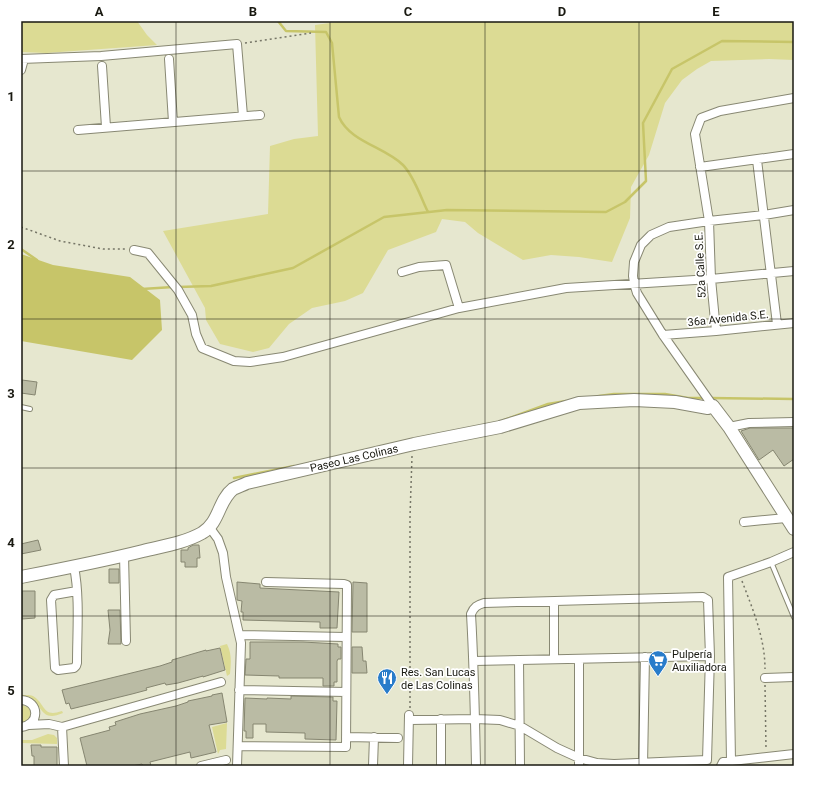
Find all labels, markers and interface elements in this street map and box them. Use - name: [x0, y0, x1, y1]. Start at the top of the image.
- text: A: [95, 4, 104, 19]
- text: B: [249, 4, 257, 19]
- text: C: [404, 4, 413, 19]
- text: D: [558, 4, 566, 19]
- text: E: [712, 4, 720, 19]
- text: 1: [7, 89, 15, 104]
- street label: 52a Calle S.E.: [692, 231, 709, 299]
- text: 2: [7, 237, 15, 252]
- street label: 36a Avenida S.E.: [687, 308, 769, 329]
- text: 3: [7, 386, 15, 401]
- street label: Paseo Las Colinas: [309, 442, 400, 475]
- text: 4: [7, 535, 15, 550]
- place label: Pulpería Auxiliadora: [672, 648, 727, 674]
- supermarket icon: Pulpería Auxiliadora: [647, 649, 669, 677]
- place label: Res. San Lucas de Las Colinas: [401, 666, 476, 692]
- restaurant icon: Res. San Lucas de Las Colinas: [376, 667, 398, 695]
- text: 5: [7, 683, 15, 698]

